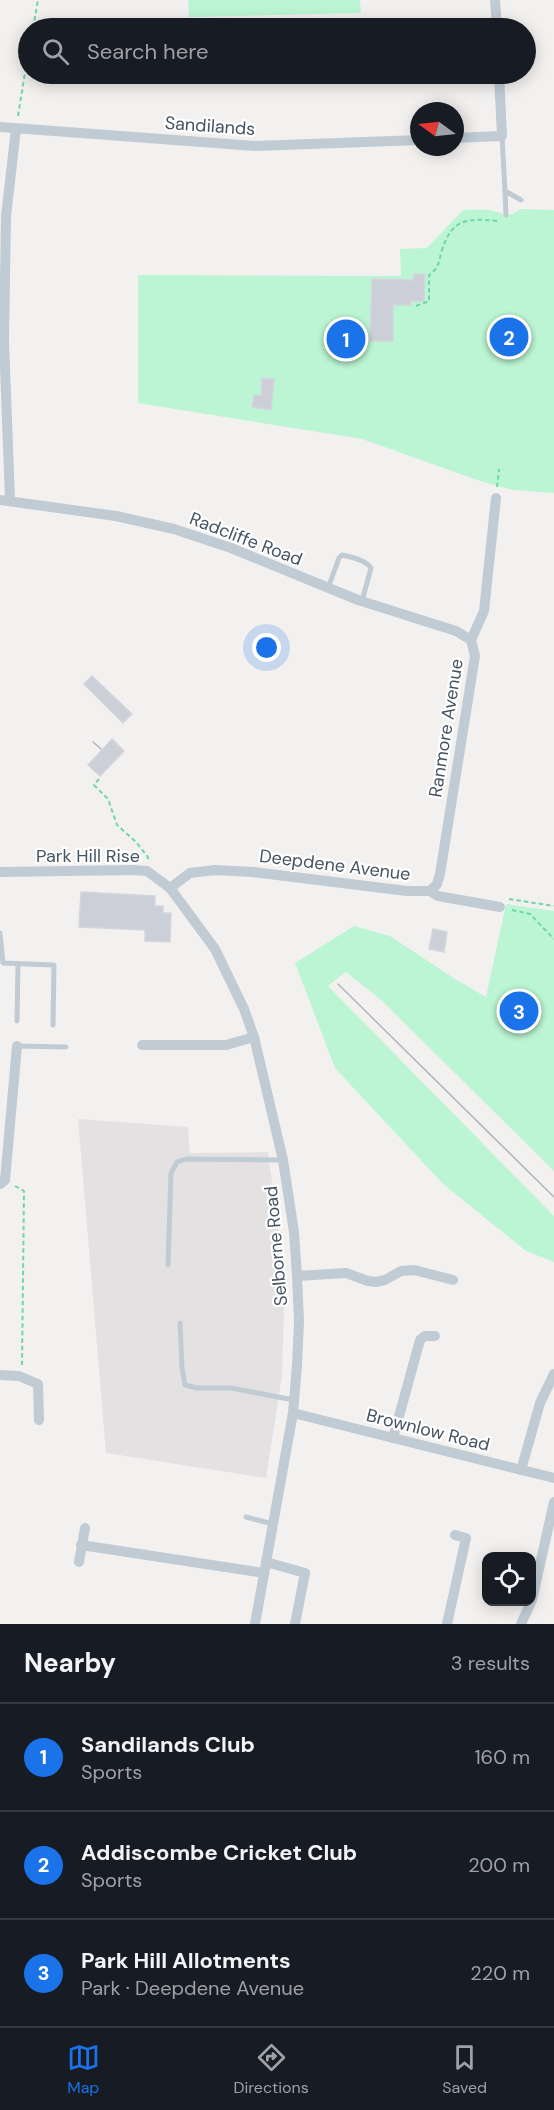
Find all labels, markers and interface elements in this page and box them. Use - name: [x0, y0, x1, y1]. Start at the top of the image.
- search box: [18, 18, 536, 84]
- icon: search: [39, 35, 72, 68]
- text: Search here: [87, 37, 208, 66]
- north arrow: [410, 102, 464, 156]
- street label: Sandilands: [164, 111, 256, 141]
- pin: 2: [490, 314, 528, 360]
- pin: 1: [326, 316, 366, 362]
- street label: Radcliffe Road: [186, 506, 306, 572]
- your location: [252, 633, 281, 662]
- street label: Ranmore Avenue: [423, 657, 469, 799]
- street label: Park Hill Rise: [36, 844, 140, 868]
- street label: Deepdene Avenue: [258, 844, 412, 886]
- pin: 3: [500, 988, 538, 1034]
- street label: Selborne Road: [259, 1185, 293, 1307]
- street label: Brownlow Road: [364, 1403, 492, 1457]
- map controls: [482, 1552, 536, 1606]
- button: locate: [482, 1552, 536, 1606]
- text: Nearby: [24, 1646, 116, 1680]
- text: 3 results: [451, 1650, 530, 1676]
- text: Sandilands Club: [81, 1730, 255, 1759]
- text: 1: [40, 1744, 47, 1770]
- text: 160 m: [474, 1744, 530, 1770]
- text: Sports: [81, 1759, 142, 1785]
- text: Addiscombe Cricket Club: [81, 1838, 357, 1867]
- text: 2: [38, 1852, 49, 1878]
- text: 200 m: [468, 1852, 530, 1878]
- text: Sports: [81, 1867, 142, 1893]
- text: Park Hill Allotments: [81, 1946, 291, 1975]
- text: 3: [37, 1960, 50, 1986]
- text: 220 m: [470, 1960, 530, 1986]
- text: Park · Deepdene Avenue: [81, 1975, 304, 2001]
- tab: Map: [67, 2041, 100, 2098]
- tab: Directions: [233, 2041, 309, 2098]
- tab: Saved: [442, 2041, 487, 2098]

